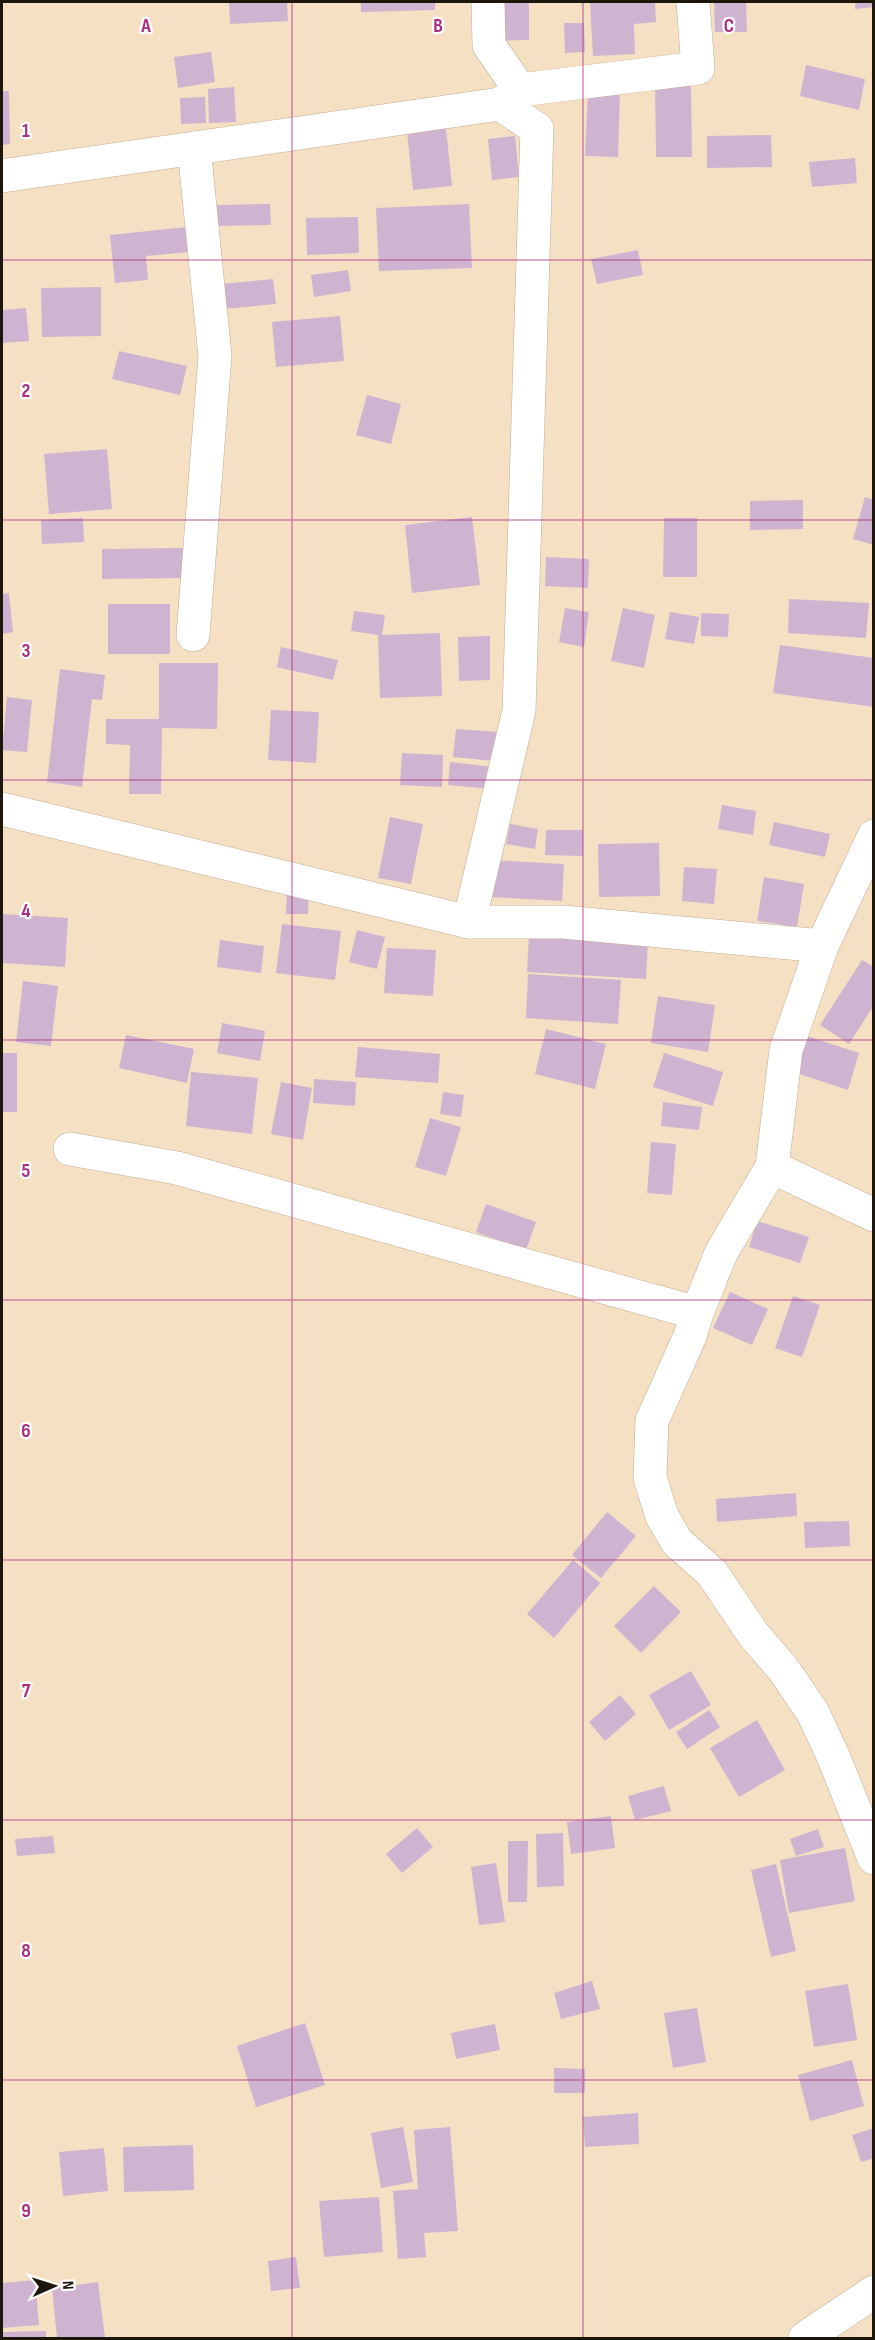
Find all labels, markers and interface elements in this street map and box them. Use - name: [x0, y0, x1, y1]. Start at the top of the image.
- text: A: [140, 14, 151, 38]
- text: B: [433, 14, 443, 38]
- text: C: [724, 14, 734, 38]
- text: 1: [22, 119, 30, 143]
- text: 2: [22, 379, 30, 403]
- text: 3: [22, 639, 31, 663]
- text: 4: [21, 899, 31, 923]
- text: 5: [22, 1159, 31, 1183]
- text: 6: [21, 1419, 31, 1443]
- text: 7: [22, 1679, 31, 1703]
- text: 8: [21, 1939, 31, 1963]
- text: 9: [21, 2199, 31, 2223]
- north arrow: [24, 2256, 84, 2316]
- text: N: [58, 2281, 77, 2290]

